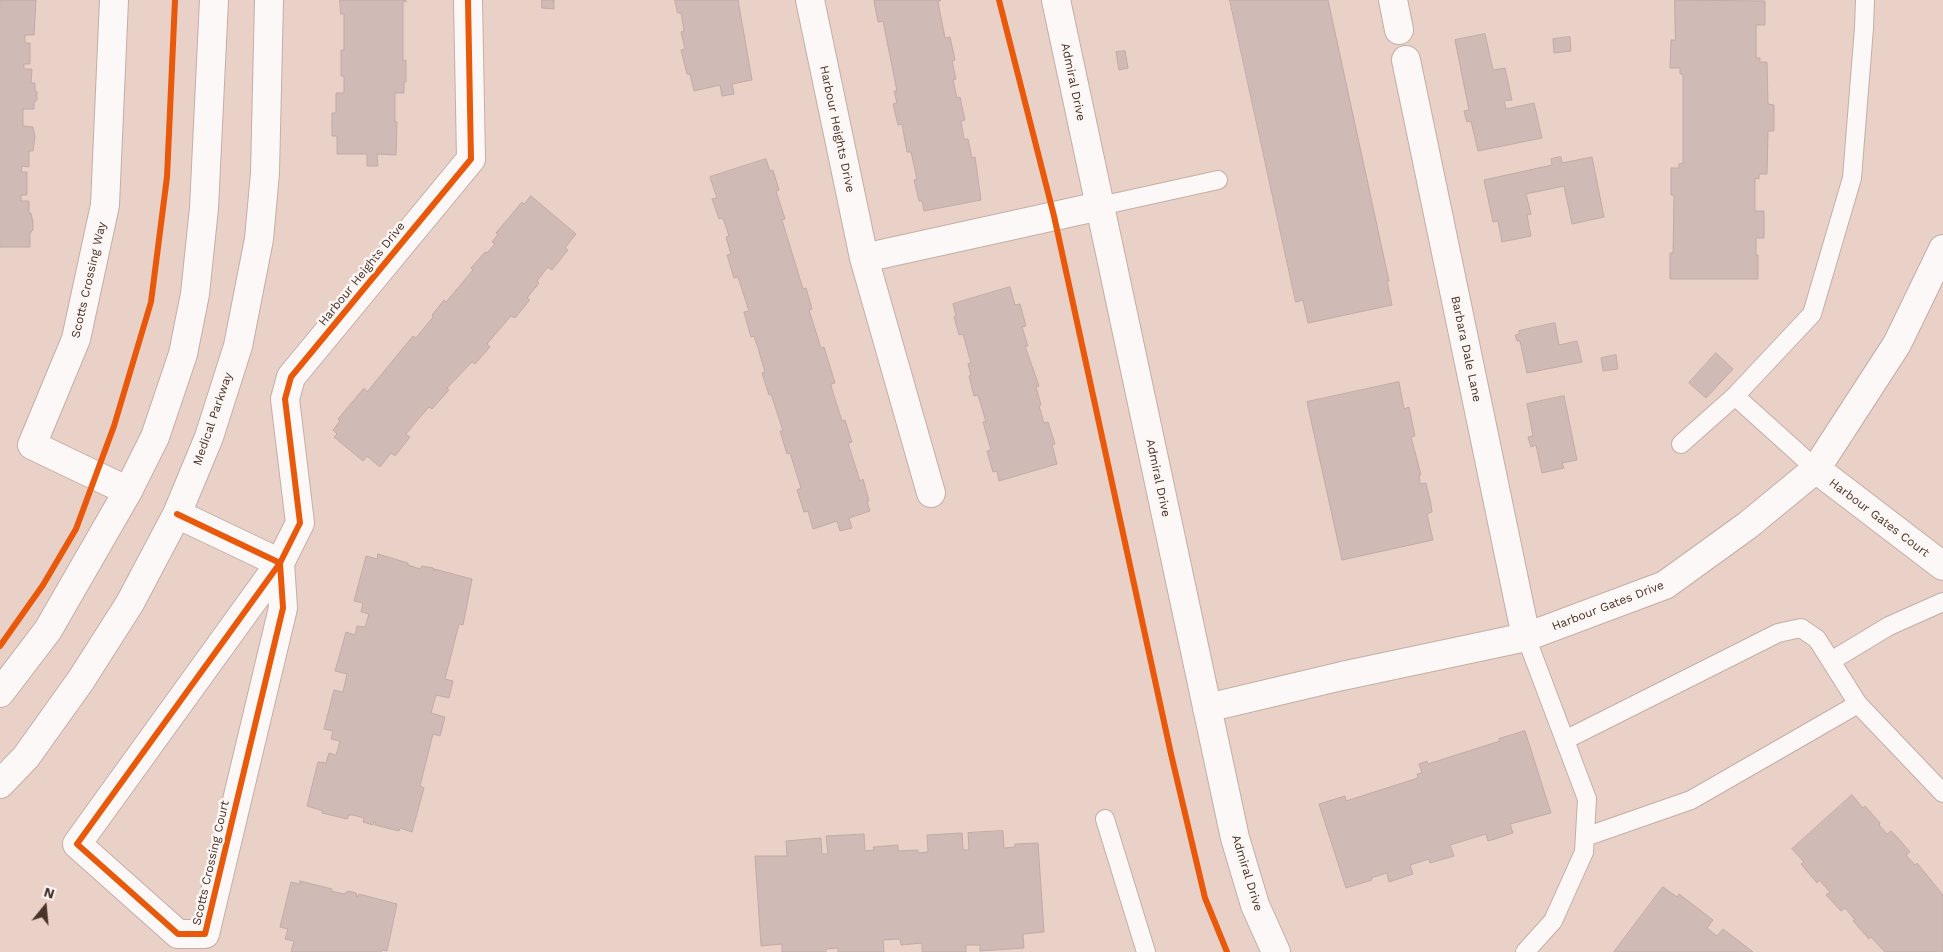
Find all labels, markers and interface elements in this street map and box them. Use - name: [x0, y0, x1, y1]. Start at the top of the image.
- street label: Admiral Drive: [1058, 42, 1088, 122]
- street label: Harbour Heights Drive: [817, 64, 857, 194]
- street label: Harbour Heights Drive: [316, 219, 408, 329]
- street label: Scotts Crossing Way: [69, 221, 109, 339]
- street label: Barbara Dale Lane: [1448, 295, 1484, 403]
- street label: Medical Parkway: [190, 371, 236, 467]
- street label: Admiral Drive: [1143, 438, 1173, 518]
- street label: Harbour Gates Court: [1826, 476, 1932, 560]
- street label: Harbour Gates Drive: [1550, 578, 1666, 634]
- street label: Scotts Crossing Court: [190, 799, 232, 927]
- street label: Admiral Drive: [1229, 833, 1265, 913]
- north arrow: [20, 882, 70, 932]
- text: N: [42, 883, 57, 902]

